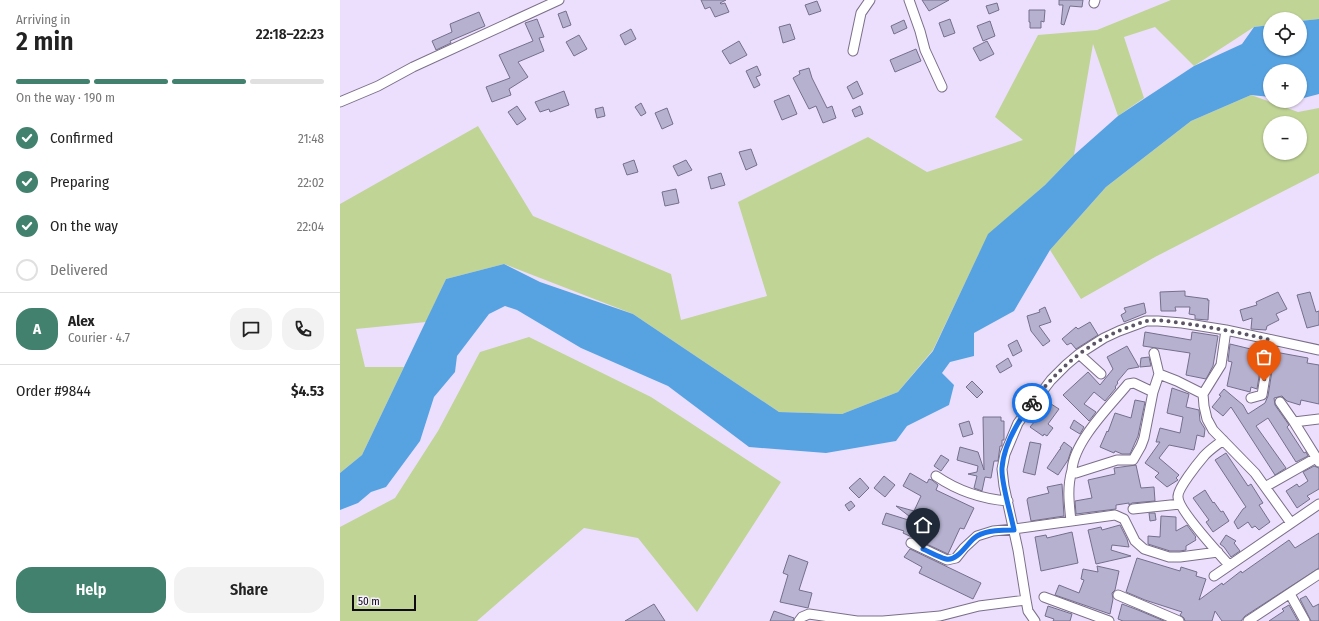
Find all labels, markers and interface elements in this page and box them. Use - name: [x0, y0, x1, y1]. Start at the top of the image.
- text: Arriving in: [16, 12, 70, 27]
- map controls: [1263, 12, 1307, 160]
- button: locate: [1263, 12, 1307, 56]
- text: 22:18–22:23: [256, 25, 324, 43]
- text: 2 min: [16, 26, 74, 57]
- button: +: [1263, 64, 1307, 108]
- text: On the way · 190 m: [16, 90, 115, 105]
- button: −: [1263, 116, 1307, 160]
- icon: check: [16, 127, 38, 149]
- text: Confirmed: [50, 129, 113, 147]
- text: 21:48: [298, 131, 324, 146]
- icon: check: [16, 171, 38, 193]
- text: Preparing: [50, 173, 109, 191]
- text: 22:02: [297, 175, 324, 190]
- icon: check: [16, 215, 38, 237]
- text: On the way: [50, 217, 118, 235]
- text: 22:04: [297, 219, 324, 234]
- text: Delivered: [50, 261, 108, 279]
- button: chat: [230, 308, 272, 350]
- button: phone: [282, 308, 324, 350]
- text: Alex: [68, 312, 95, 330]
- text: A: [33, 320, 41, 338]
- text: Courier · 4.7: [68, 330, 130, 345]
- pin: [1247, 340, 1281, 381]
- icon: bag: [1253, 346, 1275, 368]
- text: Order #9844: [16, 382, 91, 400]
- text: $4.53: [291, 382, 324, 400]
- courier: [1012, 383, 1052, 423]
- icon: bike: [1021, 392, 1043, 414]
- pin: [906, 508, 940, 549]
- icon: home: [912, 514, 934, 536]
- button: Help: [16, 567, 166, 613]
- button: Share: [174, 567, 324, 613]
- scale bar: [352, 593, 416, 612]
- text: 50 m: [358, 595, 380, 608]

